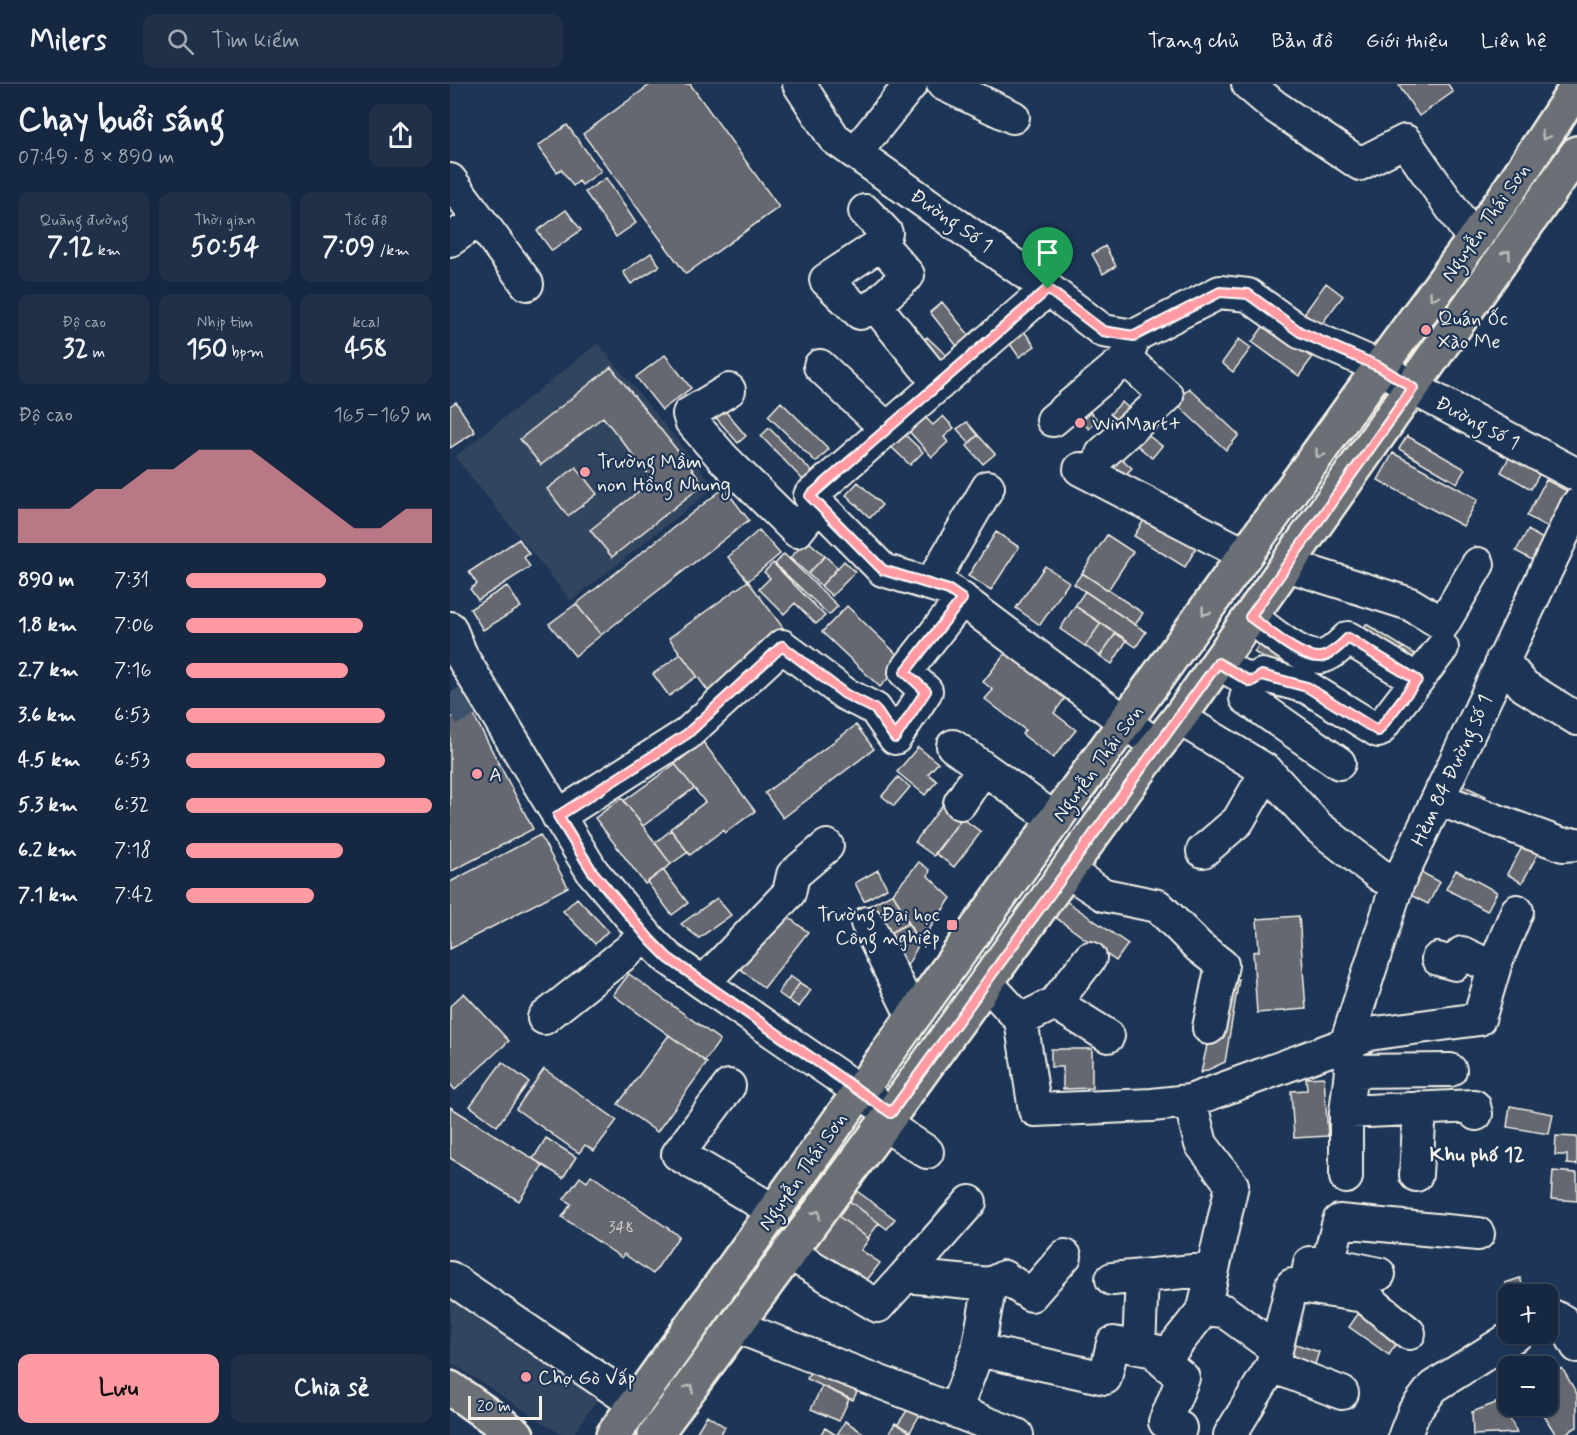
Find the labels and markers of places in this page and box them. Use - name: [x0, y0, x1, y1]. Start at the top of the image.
- pin: [1022, 227, 1073, 289]
- place label: Quán Ốc Xào Me: [1438, 306, 1508, 356]
- marker: Quán Ốc Xào Me: [1419, 323, 1433, 337]
- place label: WinMart+: [1092, 411, 1181, 438]
- marker: WinMart+: [1073, 416, 1087, 430]
- place label: Trường Mầm non Hồng Nhung: [597, 449, 731, 501]
- marker: Trường Mầm non Hồng Nhung: [578, 465, 592, 479]
- place label: A: [489, 762, 502, 789]
- marker: A: [470, 767, 484, 781]
- place label: Trường Đại học Công nghiệp: [817, 902, 940, 954]
- marker: Trường Đại học Công nghiệp: [945, 918, 959, 932]
- place label: Chợ Gò Vấp: [538, 1365, 636, 1392]
- marker: Chợ Gò Vấp: [519, 1370, 533, 1384]

